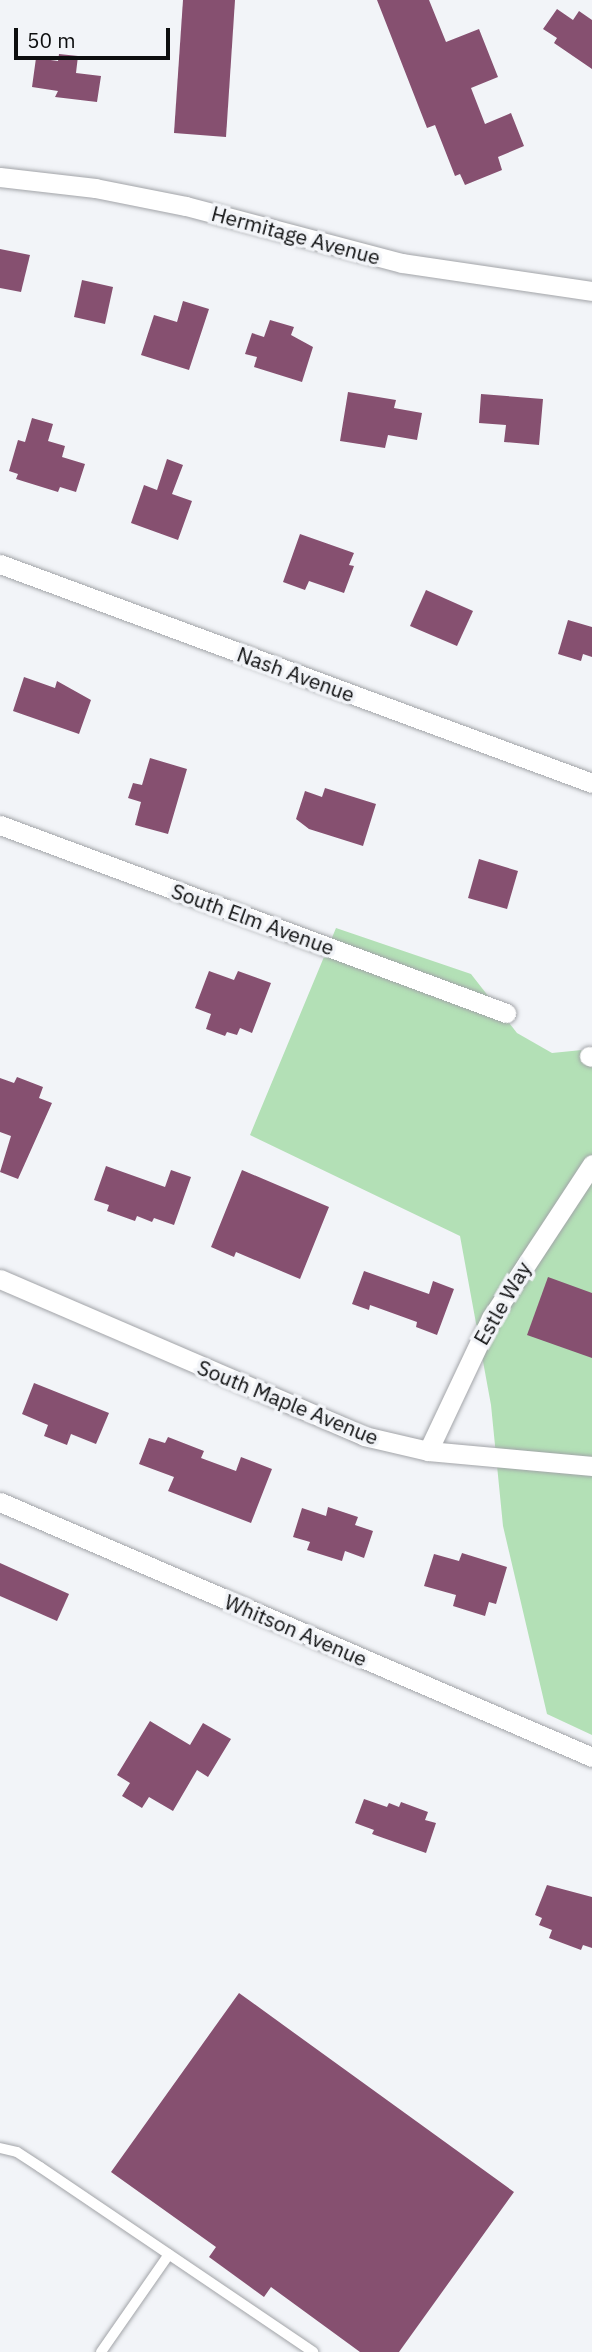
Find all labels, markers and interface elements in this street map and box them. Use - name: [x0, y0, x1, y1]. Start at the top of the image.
- scale bar: [18, 14, 173, 58]
- text: 50 m: [27, 26, 76, 54]
- street label: Hermitage Avenue: [209, 200, 383, 270]
- street label: Nash Avenue: [234, 641, 358, 707]
- street label: South Elm Avenue: [168, 878, 338, 960]
- street label: Estle Way: [468, 1257, 536, 1349]
- street label: South Maple Avenue: [194, 1354, 382, 1450]
- street label: Whitson Avenue: [221, 1589, 371, 1671]

